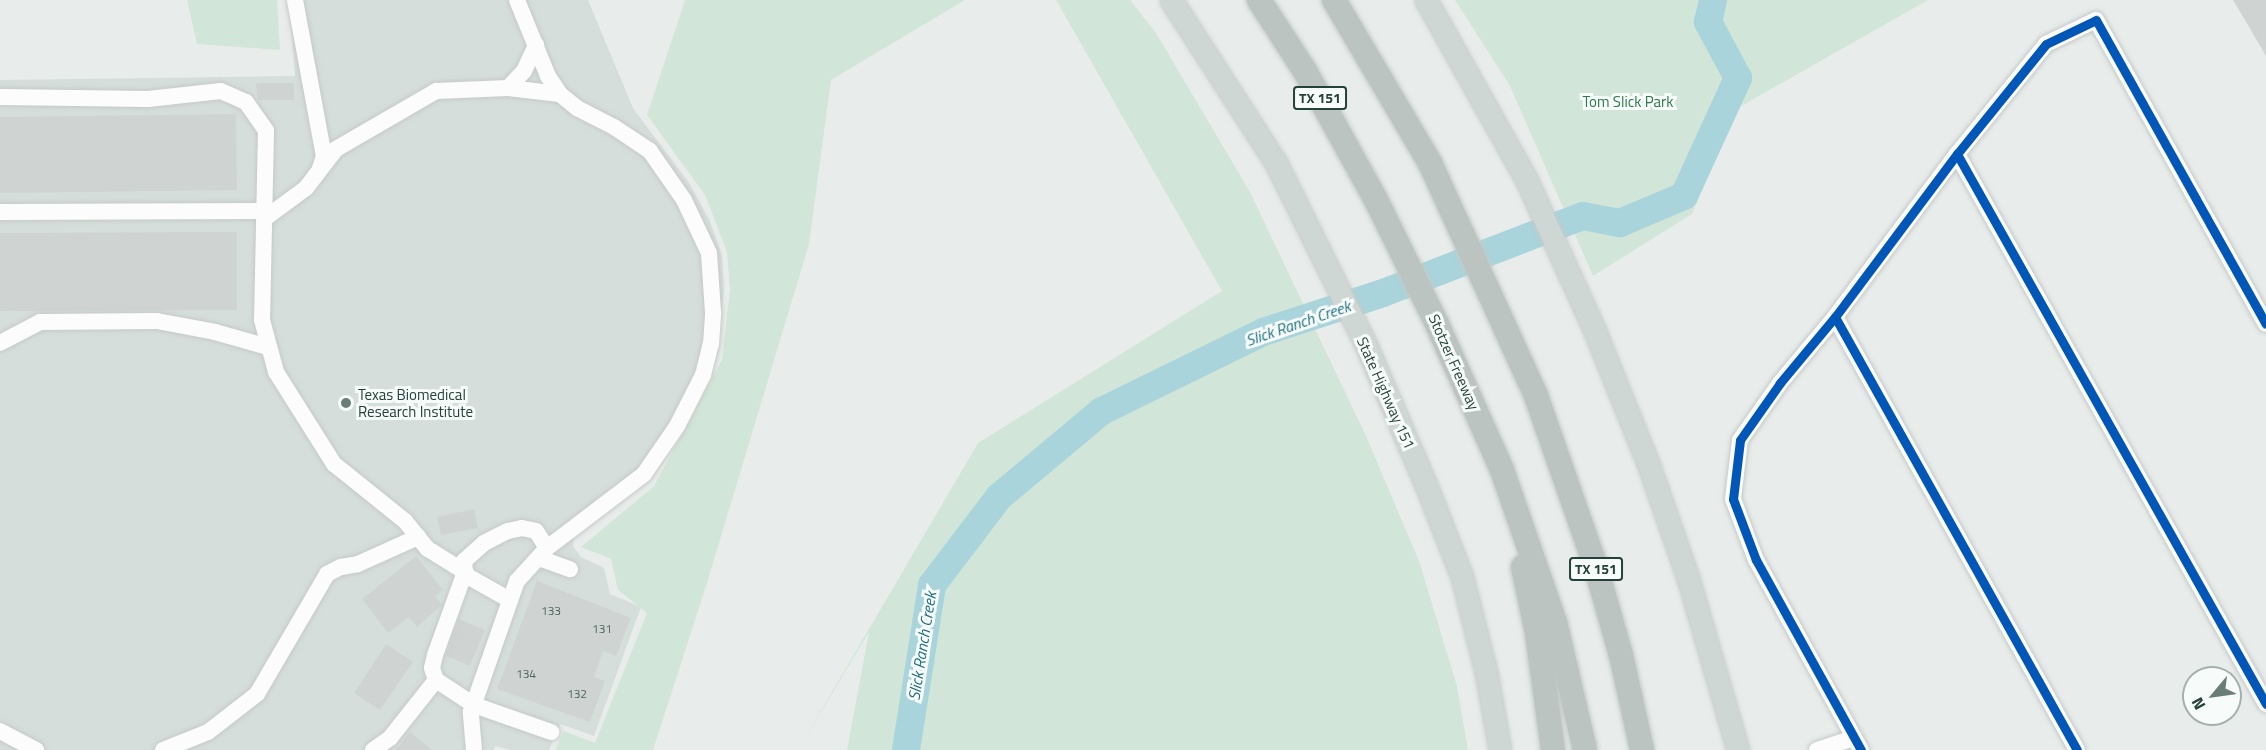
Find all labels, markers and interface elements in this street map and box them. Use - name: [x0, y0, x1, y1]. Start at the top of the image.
- road number: TX 151: [1293, 87, 1347, 109]
- park label: Tom Slick Park: [1583, 93, 1673, 111]
- water label: Slick Ranch Creek: [1243, 296, 1353, 350]
- street label: Stotzer Freeway: [1425, 311, 1483, 413]
- street label: State Highway 151: [1353, 334, 1419, 452]
- place label: Texas Biomedical Research Institute: [358, 385, 473, 420]
- marker: Texas Biomedical Research Institute: [339, 396, 353, 410]
- road number: TX 151: [1569, 558, 1623, 580]
- water label: Slick Ranch Creek: [904, 590, 940, 702]
- house number: 133: [541, 604, 561, 618]
- house number: 131: [592, 622, 612, 636]
- north arrow: [2182, 666, 2242, 726]
- house number: 134: [516, 667, 536, 681]
- house number: 132: [567, 687, 587, 701]
- text: N: [2185, 693, 2211, 714]

